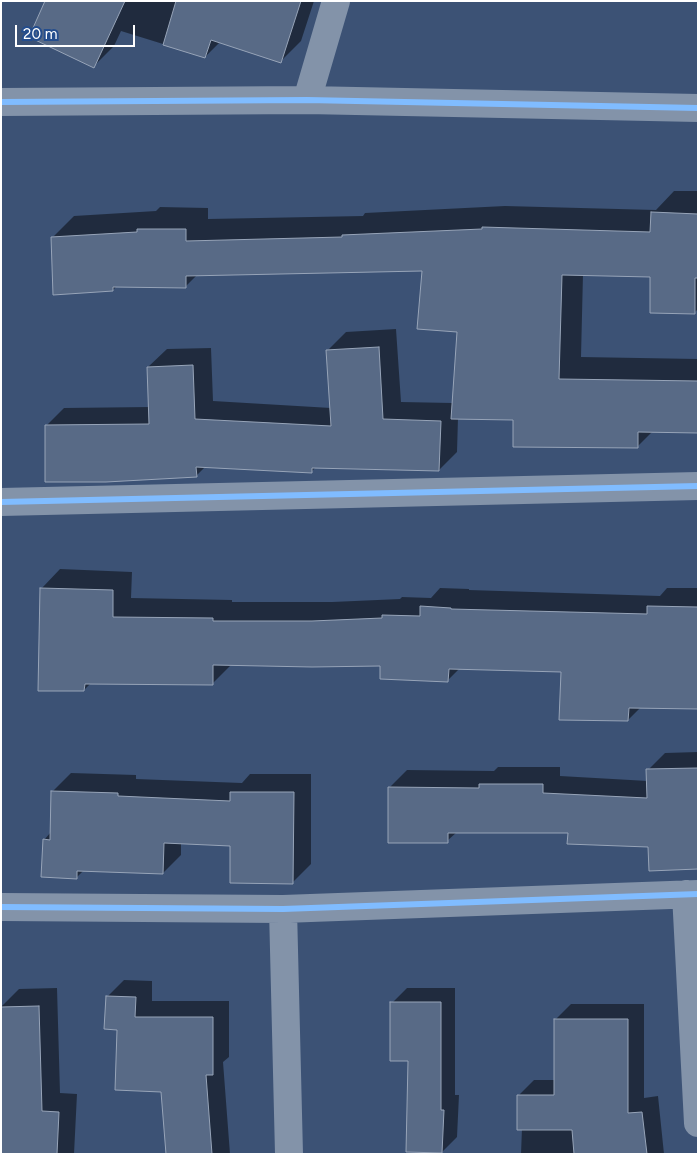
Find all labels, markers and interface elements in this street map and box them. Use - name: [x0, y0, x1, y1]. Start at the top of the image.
- scale bar: [18, 15, 138, 47]
- text: 20 m: [23, 25, 57, 43]

